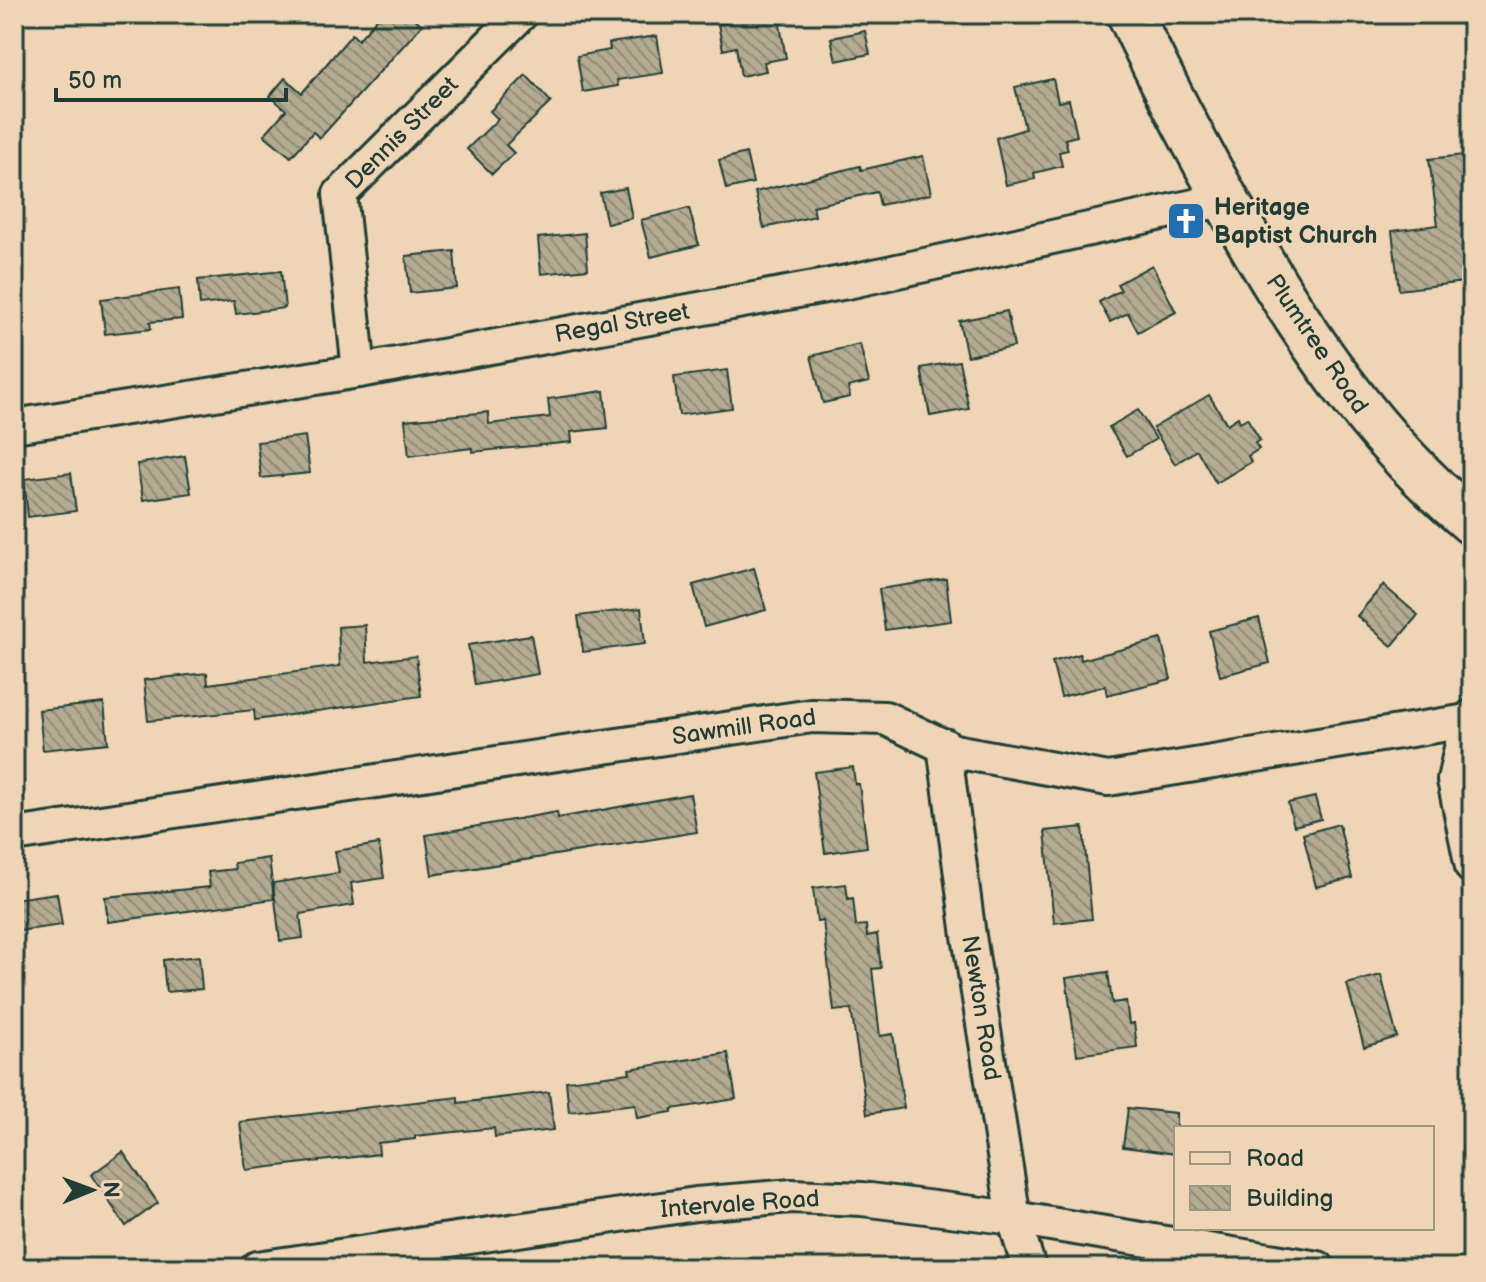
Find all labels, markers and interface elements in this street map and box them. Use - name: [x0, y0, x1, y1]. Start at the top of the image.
- scale bar: [56, 52, 286, 102]
- text: 50 m: [68, 66, 122, 95]
- street label: Dennis Street: [339, 70, 465, 196]
- place label: Heritage Baptist Church: [1214, 193, 1377, 250]
- church icon: Heritage Baptist Church: [1165, 200, 1207, 242]
- street label: Plumtree Road: [1260, 269, 1374, 419]
- street label: Regal Street: [552, 297, 692, 349]
- street label: Sawmill Road: [670, 703, 818, 751]
- street label: Newton Road: [955, 933, 1007, 1083]
- legend: [1174, 1126, 1434, 1230]
- text: Road: [1246, 1144, 1304, 1173]
- north arrow: [52, 1150, 132, 1230]
- text: N: [97, 1181, 124, 1198]
- street label: Intervale Road: [660, 1184, 820, 1224]
- text: Building: [1246, 1184, 1333, 1213]

